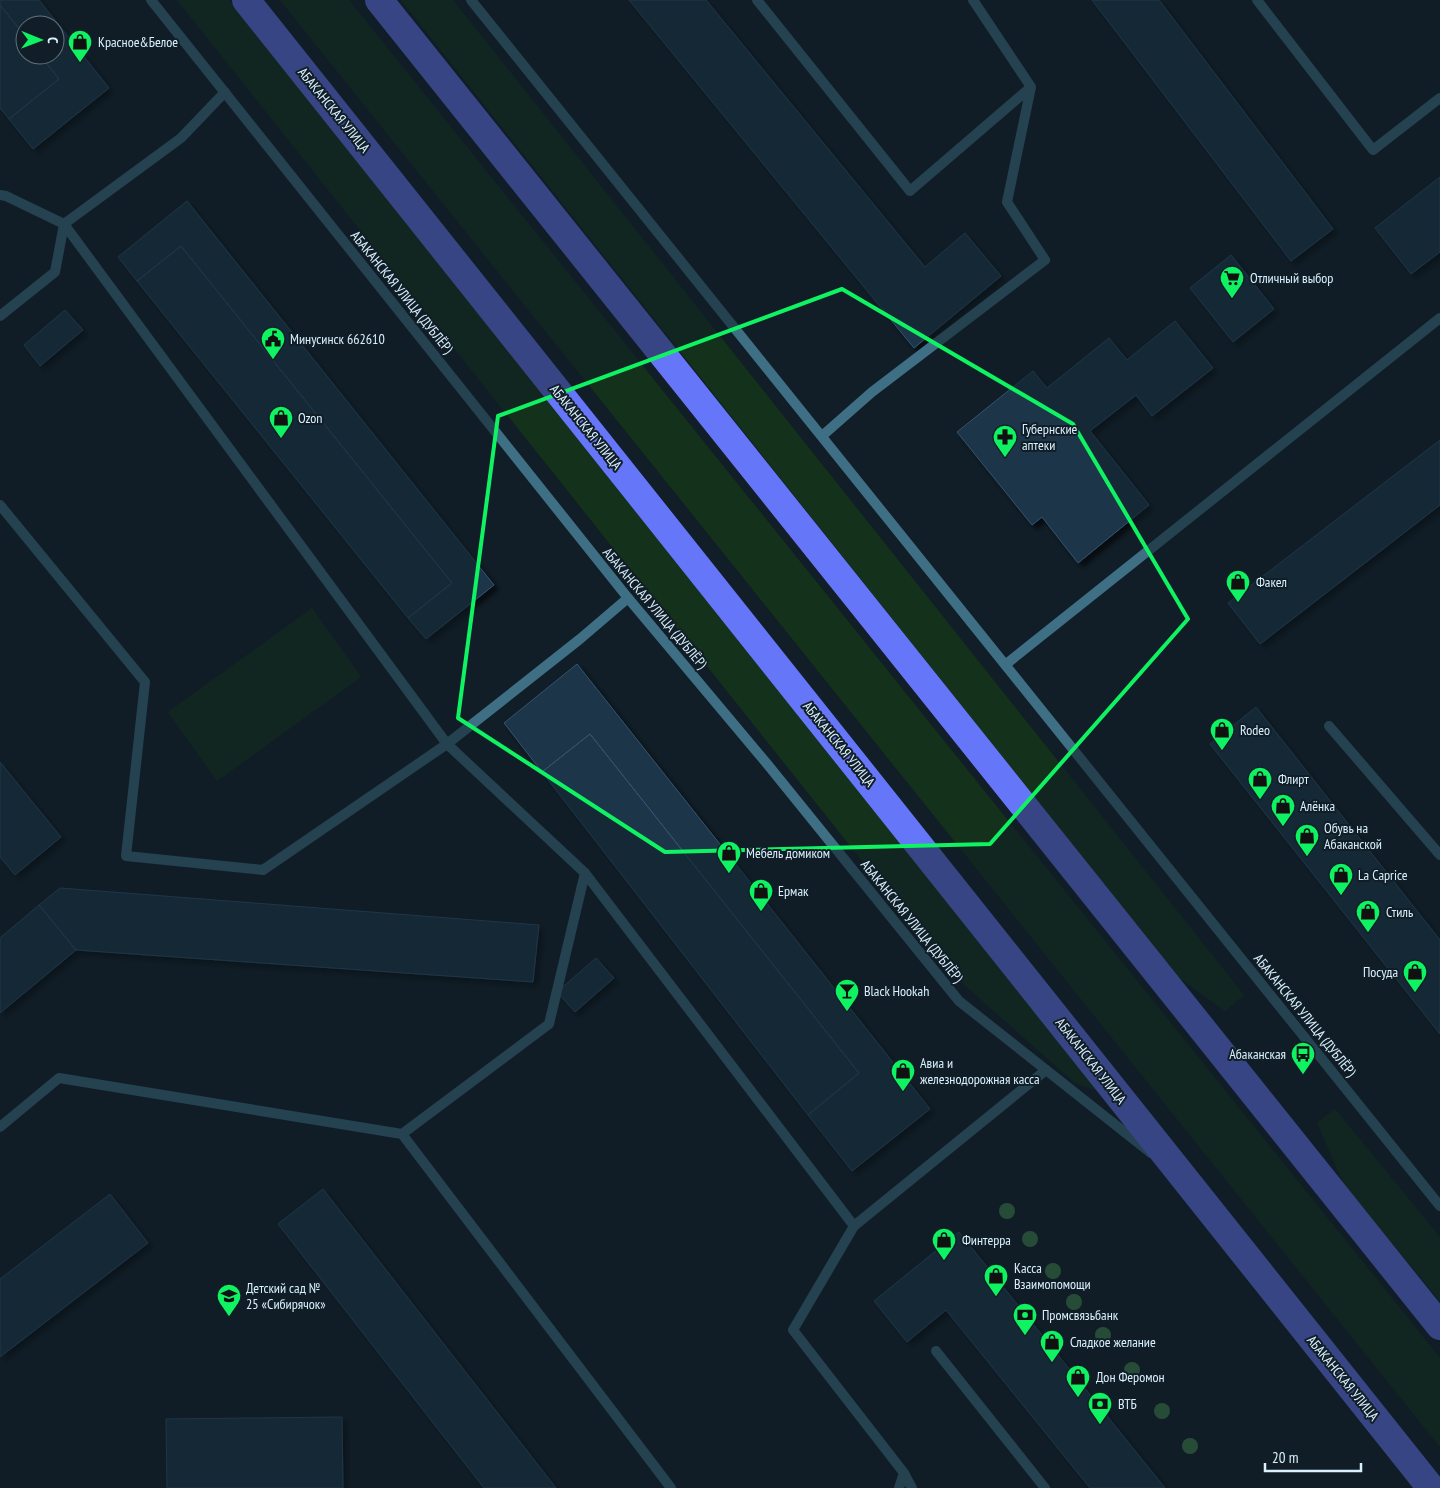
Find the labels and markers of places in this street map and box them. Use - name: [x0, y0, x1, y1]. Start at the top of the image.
- shop icon: Красное&Белое: [67, 29, 93, 63]
- place label: Красное&Белое: [98, 33, 178, 51]
- supermarket icon: Отличный выбор: [1219, 265, 1245, 299]
- place label: Отличный выбор: [1250, 269, 1333, 287]
- public building icon: Минусинск 662610: [260, 326, 286, 360]
- place label: Минусинск 662610: [290, 330, 385, 348]
- shop icon: Ozon: [268, 405, 294, 439]
- place label: Ozon: [298, 409, 323, 427]
- place label: Губернские аптеки: [1022, 420, 1078, 454]
- pharmacy icon: Губернские аптеки: [992, 424, 1018, 458]
- shop icon: Факел: [1225, 569, 1251, 603]
- place label: Факел: [1256, 573, 1287, 591]
- shop icon: Rodeo: [1209, 717, 1235, 751]
- place label: Rodeo: [1240, 721, 1270, 739]
- shop icon: Флирт: [1247, 766, 1273, 800]
- place label: Флирт: [1278, 770, 1309, 788]
- shop icon: Алёнка: [1270, 793, 1296, 827]
- place label: Алёнка: [1300, 797, 1335, 815]
- place label: Обувь на Абаканской: [1324, 819, 1382, 853]
- shop icon: Обувь на Абаканской: [1294, 823, 1320, 857]
- shop icon: Мебель домиком: [716, 840, 742, 874]
- place label: Мебель домиком: [746, 844, 830, 862]
- shop icon: La Caprice: [1328, 862, 1354, 896]
- place label: La Caprice: [1358, 866, 1408, 884]
- shop icon: Ермак: [748, 878, 774, 912]
- place label: Ермак: [778, 882, 809, 900]
- shop icon: Стиль: [1355, 899, 1381, 933]
- place label: Стиль: [1386, 903, 1413, 921]
- shop icon: Посуда: [1402, 959, 1428, 993]
- place label: Посуда: [1363, 963, 1398, 981]
- bar icon: Black Hookah: [834, 978, 860, 1012]
- place label: Black Hookah: [864, 982, 929, 1000]
- bus stop icon: Абаканская: [1290, 1041, 1316, 1075]
- place label: Абаканская: [1229, 1045, 1286, 1063]
- place label: Авиа и железнодорожная касса: [920, 1054, 1040, 1088]
- shop icon: Авиа и железнодорожная касса: [890, 1058, 916, 1092]
- shop icon: Финтерра: [931, 1227, 957, 1261]
- place label: Финтерра: [962, 1231, 1011, 1249]
- place label: Касса Взаимопомощи: [1014, 1259, 1091, 1293]
- shop icon: Касса Взаимопомощи: [983, 1263, 1009, 1297]
- place label: Детский сад № 25 «Сибирячок»: [246, 1279, 326, 1313]
- school or university icon: Детский сад № 25 «Сибирячок»: [216, 1283, 242, 1317]
- bank icon: Промсвязьбанк: [1012, 1302, 1038, 1336]
- place label: Промсвязьбанк: [1042, 1306, 1119, 1324]
- shop icon: Сладкое желание: [1039, 1329, 1065, 1363]
- place label: Сладкое желание: [1070, 1333, 1156, 1351]
- shop icon: Дон Феромон: [1065, 1364, 1091, 1398]
- place label: Дон Феромон: [1096, 1368, 1165, 1386]
- bank icon: ВТБ: [1087, 1391, 1113, 1425]
- place label: ВТБ: [1118, 1395, 1137, 1413]

